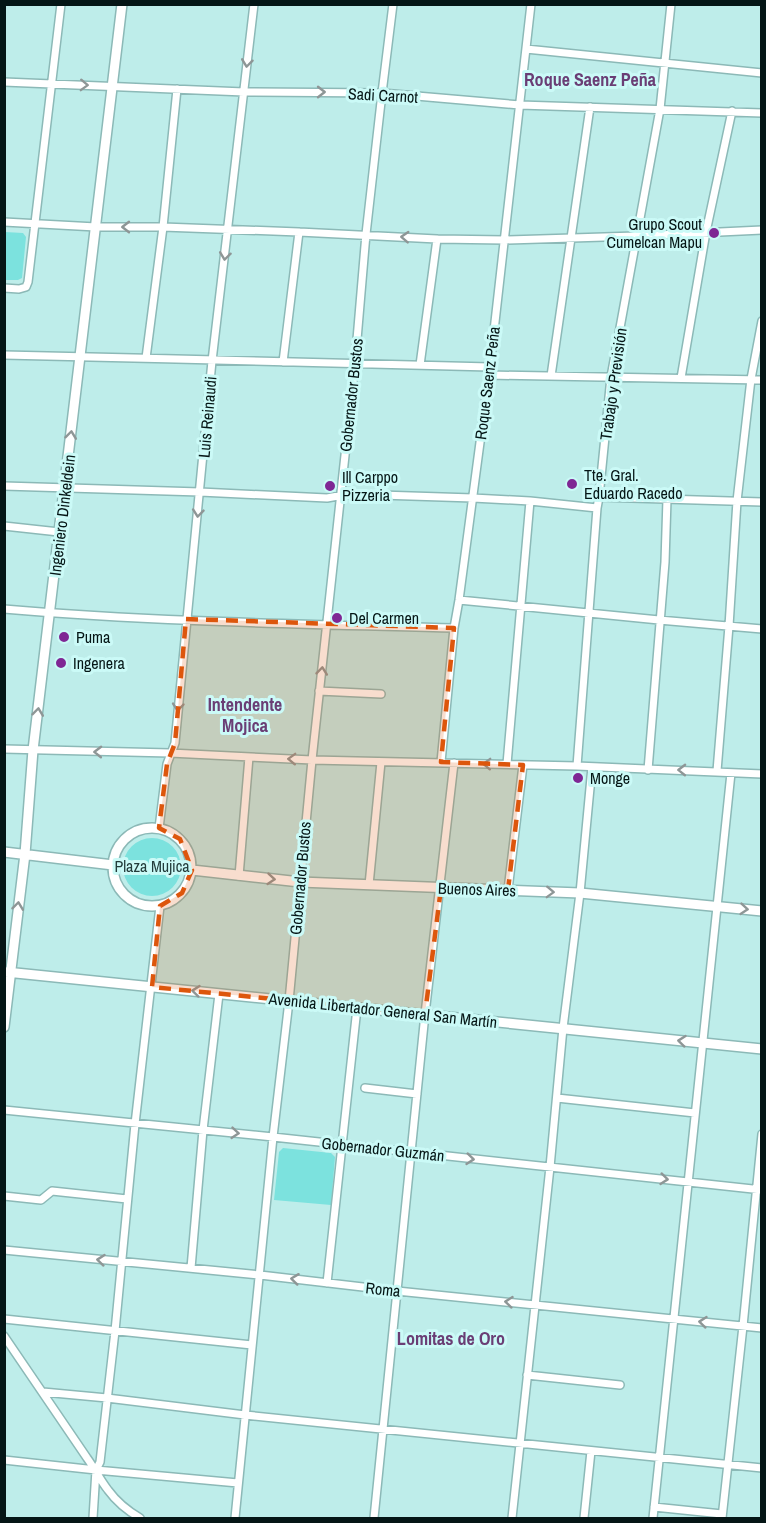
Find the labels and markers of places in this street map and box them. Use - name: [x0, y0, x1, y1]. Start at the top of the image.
- place label: Grupo Scout Cumelcan Mapu: [606, 213, 702, 253]
- marker: Grupo Scout Cumelcan Mapu: [707, 226, 721, 240]
- place label: Tte. Gral. Eduardo Racedo: [584, 464, 682, 504]
- place label: Ill Carppo Pizzeria: [342, 466, 398, 506]
- marker: Tte. Gral. Eduardo Racedo: [565, 477, 579, 491]
- marker: Ill Carppo Pizzeria: [323, 479, 337, 493]
- place label: Del Carmen: [349, 607, 419, 629]
- marker: Del Carmen: [330, 611, 344, 625]
- place label: Puma: [76, 626, 111, 648]
- marker: Puma: [57, 630, 71, 644]
- place label: Ingenera: [73, 652, 125, 674]
- marker: Ingenera: [54, 656, 68, 670]
- place label: Monge: [590, 767, 630, 789]
- marker: Monge: [571, 771, 585, 785]

